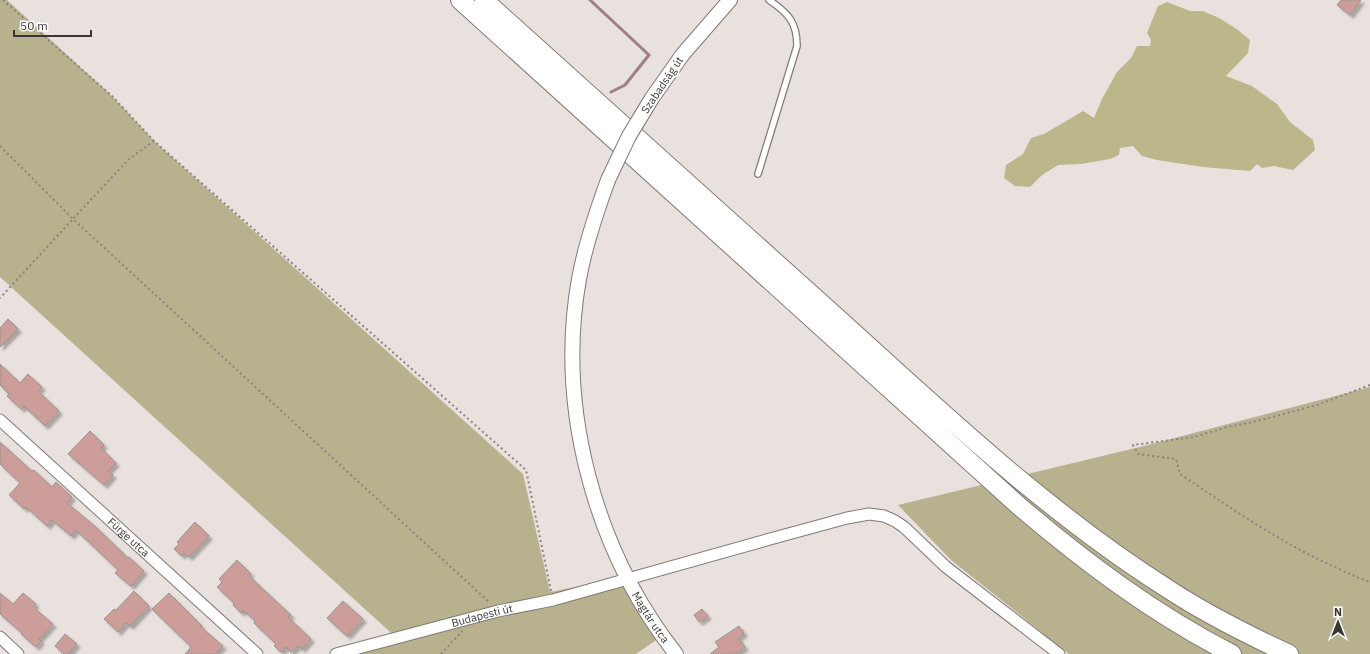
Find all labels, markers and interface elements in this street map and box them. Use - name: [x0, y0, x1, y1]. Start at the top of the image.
- scale bar: [14, 12, 91, 38]
- text: 50 m: [20, 18, 48, 33]
- street label: Szabadság út: [638, 54, 686, 116]
- street label: Fürge utca: [105, 515, 153, 560]
- street label: Magtár utca: [629, 589, 672, 646]
- street label: Budapesti út: [450, 601, 514, 630]
- north arrow: [1318, 602, 1358, 642]
- text: N: [1334, 605, 1342, 619]

